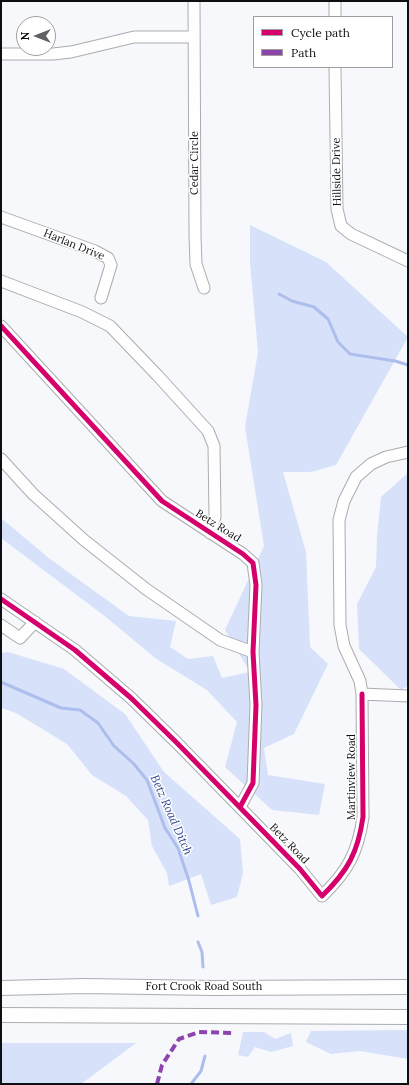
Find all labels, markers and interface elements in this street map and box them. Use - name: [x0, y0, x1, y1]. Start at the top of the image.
- north arrow: [16, 16, 56, 56]
- legend: [253, 16, 393, 68]
- text: Cycle path: [291, 25, 350, 40]
- text: N: [18, 32, 32, 40]
- text: Path: [291, 45, 316, 60]
- street label: Cedar Circle: [188, 131, 202, 195]
- street label: Hillside Drive: [330, 138, 344, 206]
- street label: Harlan Drive: [42, 227, 106, 263]
- street label: Betz Road: [193, 507, 243, 545]
- street label: Martinview Road: [345, 734, 359, 820]
- water label: Betz Road Ditch: [147, 773, 195, 857]
- street label: Betz Road: [267, 821, 311, 867]
- street label: Fort Crook Road South: [146, 980, 262, 994]

